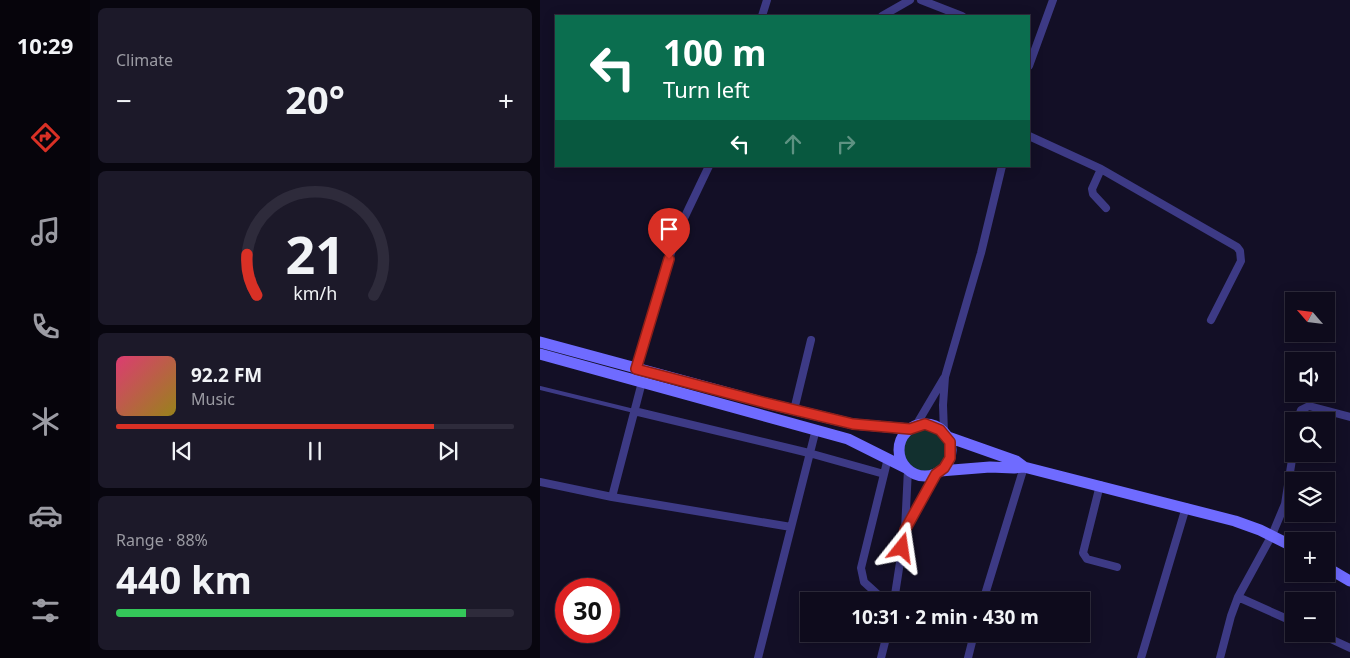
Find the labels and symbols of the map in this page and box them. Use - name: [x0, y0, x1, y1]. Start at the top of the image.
- pin: [648, 208, 690, 259]
- north arrow: [1285, 292, 1335, 342]
- position arrow: [875, 521, 927, 573]
- speed limit sign: 30: [555, 578, 620, 643]

